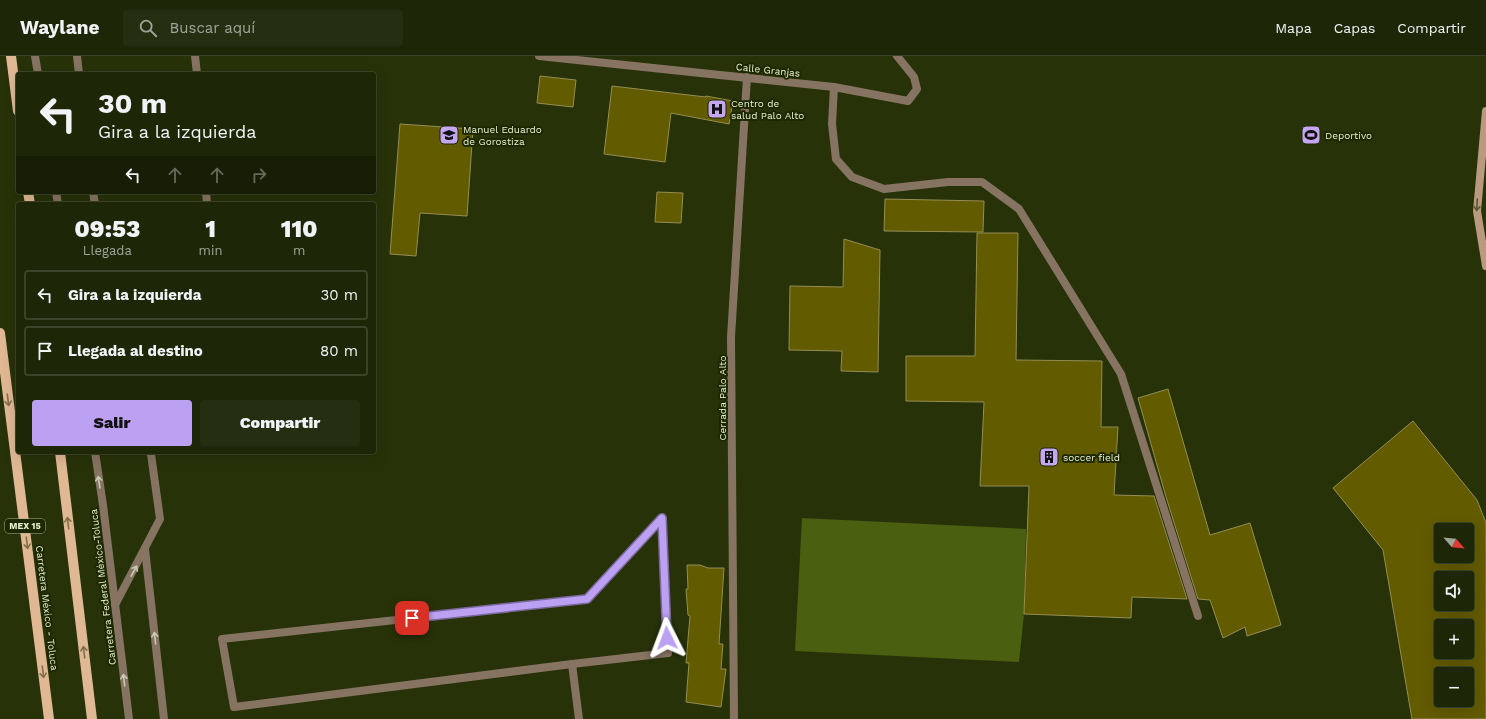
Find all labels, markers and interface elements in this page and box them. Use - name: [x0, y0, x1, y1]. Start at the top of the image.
- search box: [123, 10, 403, 46]
- text: Waylane: [20, 16, 99, 39]
- icon: search: [137, 17, 159, 39]
- text: Buscar aquí: [169, 19, 255, 37]
- text: Mapa: [1275, 20, 1312, 36]
- text: Capas: [1334, 20, 1375, 36]
- text: Compartir: [1397, 20, 1466, 36]
- street label: Calle Granjas: [735, 61, 801, 79]
- text: 30 m: [98, 87, 167, 120]
- icon: left: [32, 88, 84, 140]
- hospital icon: Centro de salud Palo Alto: [706, 98, 728, 120]
- place label: Centro de salud Palo Alto: [731, 98, 804, 121]
- text: Gira a la izquierda: [98, 121, 257, 142]
- school or university icon: Manuel Eduardo de Gorostiza: [438, 124, 460, 146]
- place label: Manuel Eduardo de Gorostiza: [463, 124, 542, 147]
- sports icon: Deportivo: [1300, 124, 1322, 146]
- place label: Deportivo: [1325, 130, 1372, 141]
- icon: left: [122, 164, 144, 186]
- icon: ahead: [164, 164, 186, 186]
- icon: ahead: [206, 164, 228, 186]
- icon: right: [248, 164, 270, 186]
- one-way arrow: [1474, 198, 1481, 211]
- text: 09:53: [74, 215, 140, 243]
- text: 1: [205, 215, 216, 243]
- text: 110: [281, 215, 318, 243]
- text: Llegada: [83, 243, 132, 258]
- text: min: [199, 243, 222, 258]
- text: m: [293, 243, 305, 258]
- icon: left: [34, 284, 56, 306]
- text: Gira a la izquierda: [68, 286, 201, 304]
- text: 30 m: [321, 286, 358, 304]
- icon: arrive: [34, 340, 56, 362]
- text: Llegada al destino: [68, 342, 203, 360]
- text: 80 m: [320, 342, 358, 360]
- street label: Cerrada Palo Alto: [717, 356, 728, 440]
- one-way arrow: [5, 393, 12, 406]
- button: Salir: [32, 400, 192, 446]
- button: Compartir: [200, 400, 360, 446]
- building icon: soccer field: [1038, 446, 1060, 468]
- place label: soccer field: [1063, 452, 1120, 463]
- one-way arrow: [95, 476, 103, 489]
- street label: Carretera Federal México-Toluca: [88, 508, 118, 666]
- one-way arrow: [65, 517, 72, 530]
- road number: MEX 15: [5, 519, 45, 533]
- north arrow: [1434, 523, 1474, 563]
- map controls: [1434, 523, 1474, 707]
- one-way arrow: [23, 536, 30, 549]
- street label: Carretera México - Toluca: [34, 545, 60, 671]
- one-way arrow: [130, 565, 138, 577]
- button: sound: [1434, 571, 1474, 611]
- pin: [395, 601, 429, 635]
- icon: arrive: [401, 607, 423, 629]
- position arrow: [646, 617, 688, 659]
- button: +: [1434, 619, 1474, 659]
- one-way arrow: [151, 632, 159, 645]
- one-way arrow: [80, 646, 88, 659]
- one-way arrow: [39, 665, 47, 678]
- button: −: [1434, 667, 1474, 707]
- one-way arrow: [120, 674, 128, 687]

